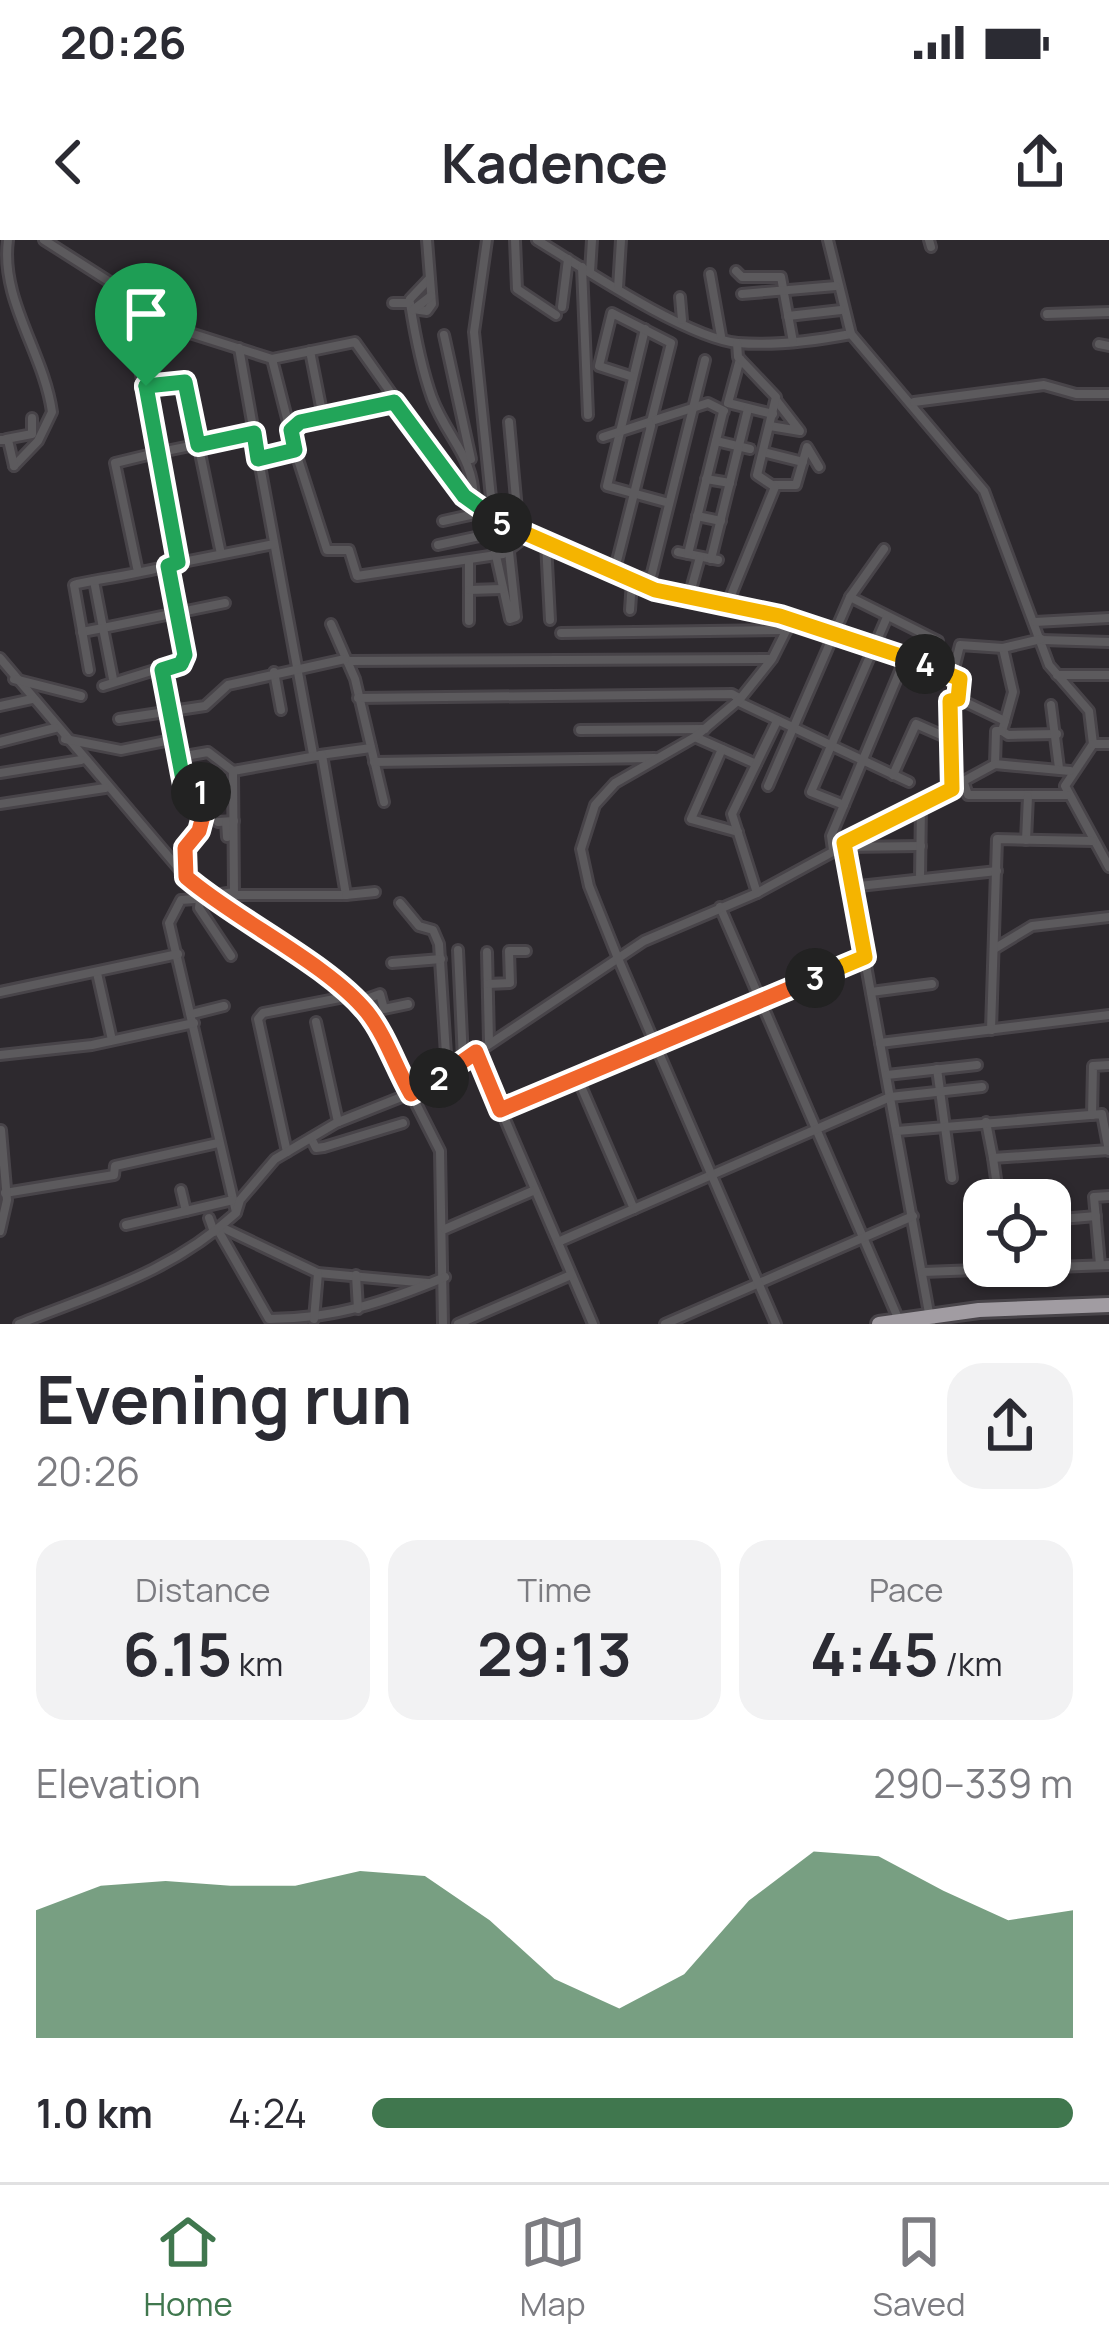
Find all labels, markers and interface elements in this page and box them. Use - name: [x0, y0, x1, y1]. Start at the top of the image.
- text: 20:26: [60, 11, 187, 73]
- text: Kadence: [441, 125, 668, 199]
- icon: back: [36, 129, 102, 195]
- icon: share: [1007, 129, 1073, 195]
- pin: [95, 263, 197, 386]
- icon: arrive: [113, 281, 179, 347]
- pin: 5: [472, 493, 532, 553]
- text: 5: [492, 500, 512, 545]
- pin: 4: [895, 634, 955, 694]
- text: 4: [915, 641, 935, 686]
- pin: 1: [171, 762, 231, 822]
- text: 1: [194, 769, 208, 814]
- pin: 3: [785, 948, 845, 1008]
- text: 3: [805, 955, 825, 1000]
- pin: 2: [409, 1048, 469, 1108]
- text: 2: [429, 1055, 449, 1100]
- map controls: [963, 1179, 1071, 1287]
- button: locate: [963, 1179, 1071, 1287]
- text: Evening run: [36, 1354, 412, 1444]
- button: share: [947, 1363, 1073, 1489]
- text: 20:26: [36, 1444, 140, 1498]
- text: Distance: [135, 1567, 270, 1612]
- text: Time: [517, 1567, 592, 1612]
- text: Pace: [869, 1567, 943, 1612]
- text: 6.15: [122, 1612, 232, 1694]
- text: 29:13: [477, 1612, 632, 1694]
- text: 4:45: [810, 1612, 939, 1694]
- text: km: [232, 1641, 283, 1686]
- text: /km: [939, 1641, 1002, 1686]
- text: Elevation: [36, 1756, 201, 1810]
- text: 290–339 m: [874, 1756, 1073, 1810]
- text: 1.0 km: [36, 2086, 153, 2140]
- text: 4:24: [228, 2086, 307, 2140]
- tab: Home: [143, 2209, 233, 2326]
- tab: Map: [520, 2209, 586, 2326]
- tab: Saved: [873, 2209, 966, 2326]

